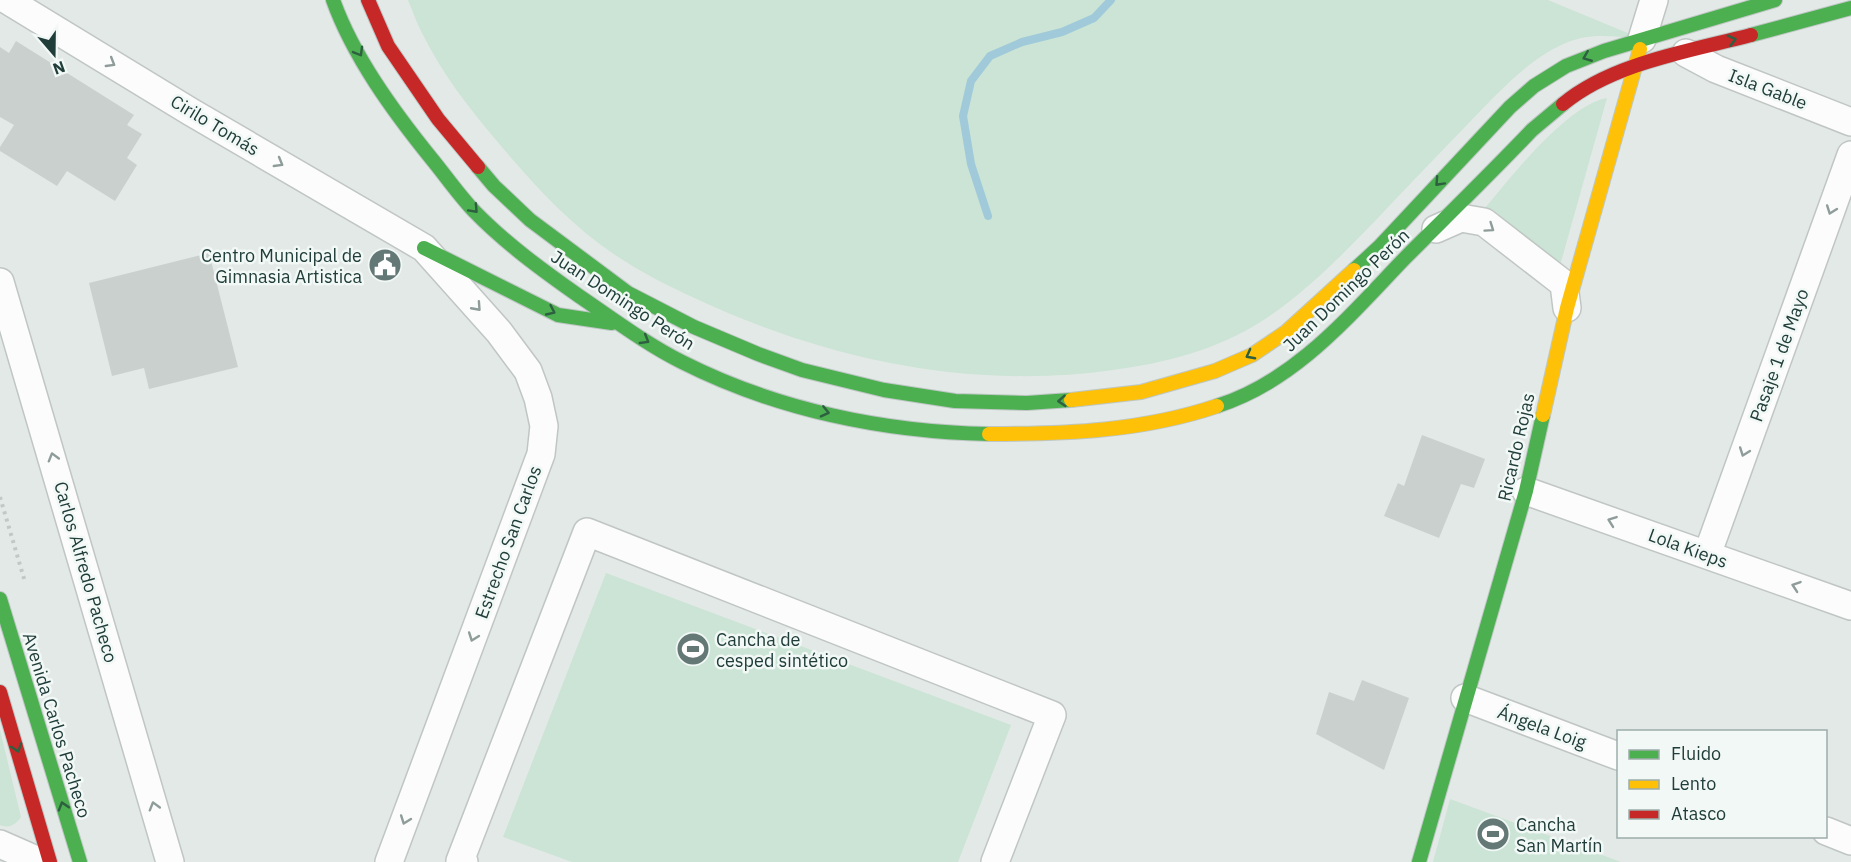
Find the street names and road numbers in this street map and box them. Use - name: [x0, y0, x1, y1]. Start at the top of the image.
- street label: Isla Gable: [1726, 64, 1811, 114]
- street label: Cirilo Tomás: [167, 90, 263, 160]
- street label: Juan Domingo Perón: [1278, 224, 1414, 356]
- street label: Juan Domingo Perón: [547, 245, 699, 355]
- street label: Pasaje 1 de Mayo: [1744, 285, 1814, 425]
- street label: Ricardo Rojas: [1492, 391, 1540, 503]
- street label: Estrecho San Carlos: [470, 462, 546, 622]
- street label: Carlos Alfredo Pacheco: [49, 479, 123, 665]
- street label: Lola Kieps: [1645, 523, 1731, 573]
- street label: Avenida Carlos Pacheco: [18, 629, 96, 821]
- street label: Ángela Loig: [1495, 700, 1590, 754]

